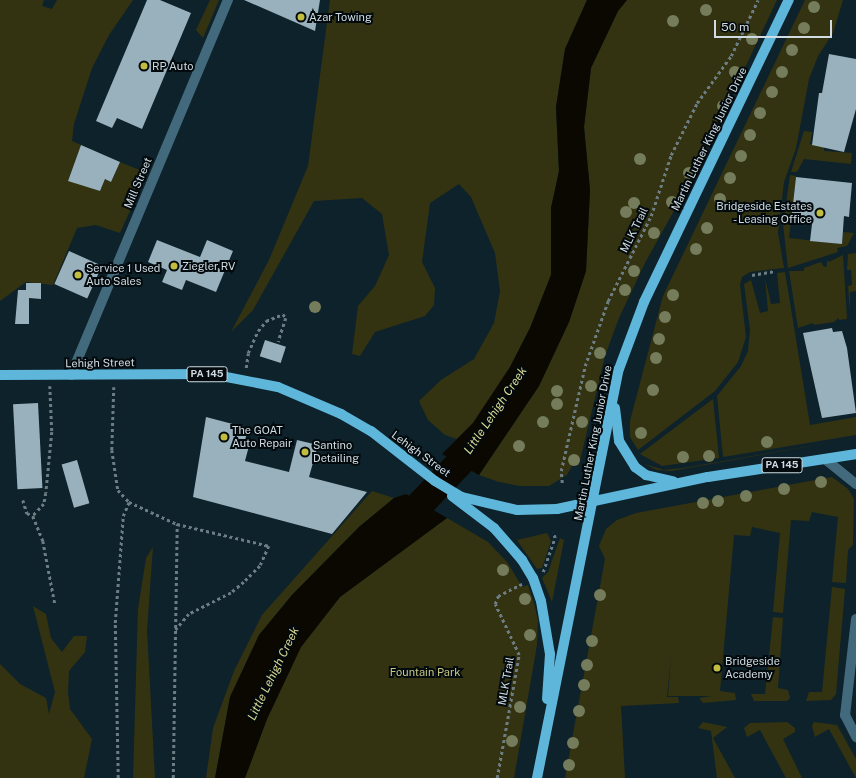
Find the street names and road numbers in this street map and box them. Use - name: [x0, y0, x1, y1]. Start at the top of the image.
- street label: Martin Luther King Junior Drive: [668, 65, 750, 213]
- street label: Mill Street: [121, 156, 155, 210]
- street label: MLK Trail: [617, 205, 651, 255]
- street label: Lehigh Street: [65, 356, 135, 370]
- street label: Martin Luther King Junior Drive: [571, 364, 615, 522]
- road number: PA 145: [186, 366, 228, 382]
- street label: Lehigh Street: [389, 428, 453, 480]
- road number: PA 145: [761, 457, 803, 473]
- street label: MLK Trail: [495, 656, 517, 706]

